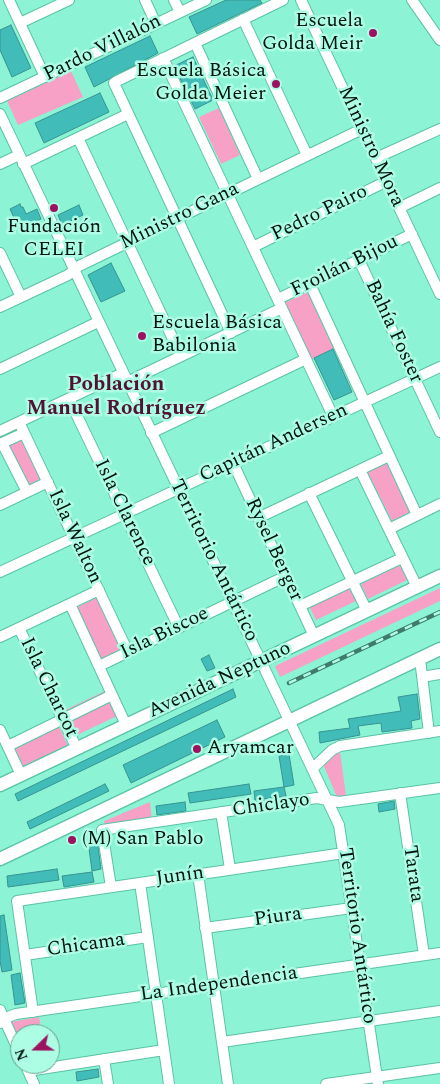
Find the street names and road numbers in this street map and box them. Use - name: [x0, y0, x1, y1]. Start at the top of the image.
- street label: Pardo Villalón: [40, 10, 166, 88]
- street label: Ministro Mora: [332, 83, 408, 211]
- street label: Ministro Gana: [117, 178, 243, 256]
- street label: Pedro Pairo: [268, 180, 372, 248]
- street label: Froilán Bijou: [287, 231, 403, 303]
- street label: Bahía Foster: [359, 277, 427, 387]
- street label: Capitán Andersen: [196, 399, 352, 489]
- street label: Isla Clarence: [88, 456, 160, 570]
- street label: Territorio Antártico: [163, 476, 263, 646]
- street label: Isla Walton: [42, 486, 106, 588]
- street label: Rysel Berger: [239, 494, 307, 606]
- street label: Isla Biscoe: [117, 602, 213, 666]
- street label: Isla Charcot: [13, 634, 83, 742]
- street label: Avenida Neptuno: [145, 637, 295, 725]
- street label: Chiclayo: [231, 789, 311, 823]
- street label: Tarata: [396, 844, 428, 904]
- street label: Territorio Antártico: [332, 847, 380, 1025]
- street label: Junín: [154, 862, 206, 892]
- street label: Piura: [252, 903, 304, 933]
- street label: Chicama: [45, 929, 127, 963]
- street label: La Independencia: [139, 962, 299, 1008]

